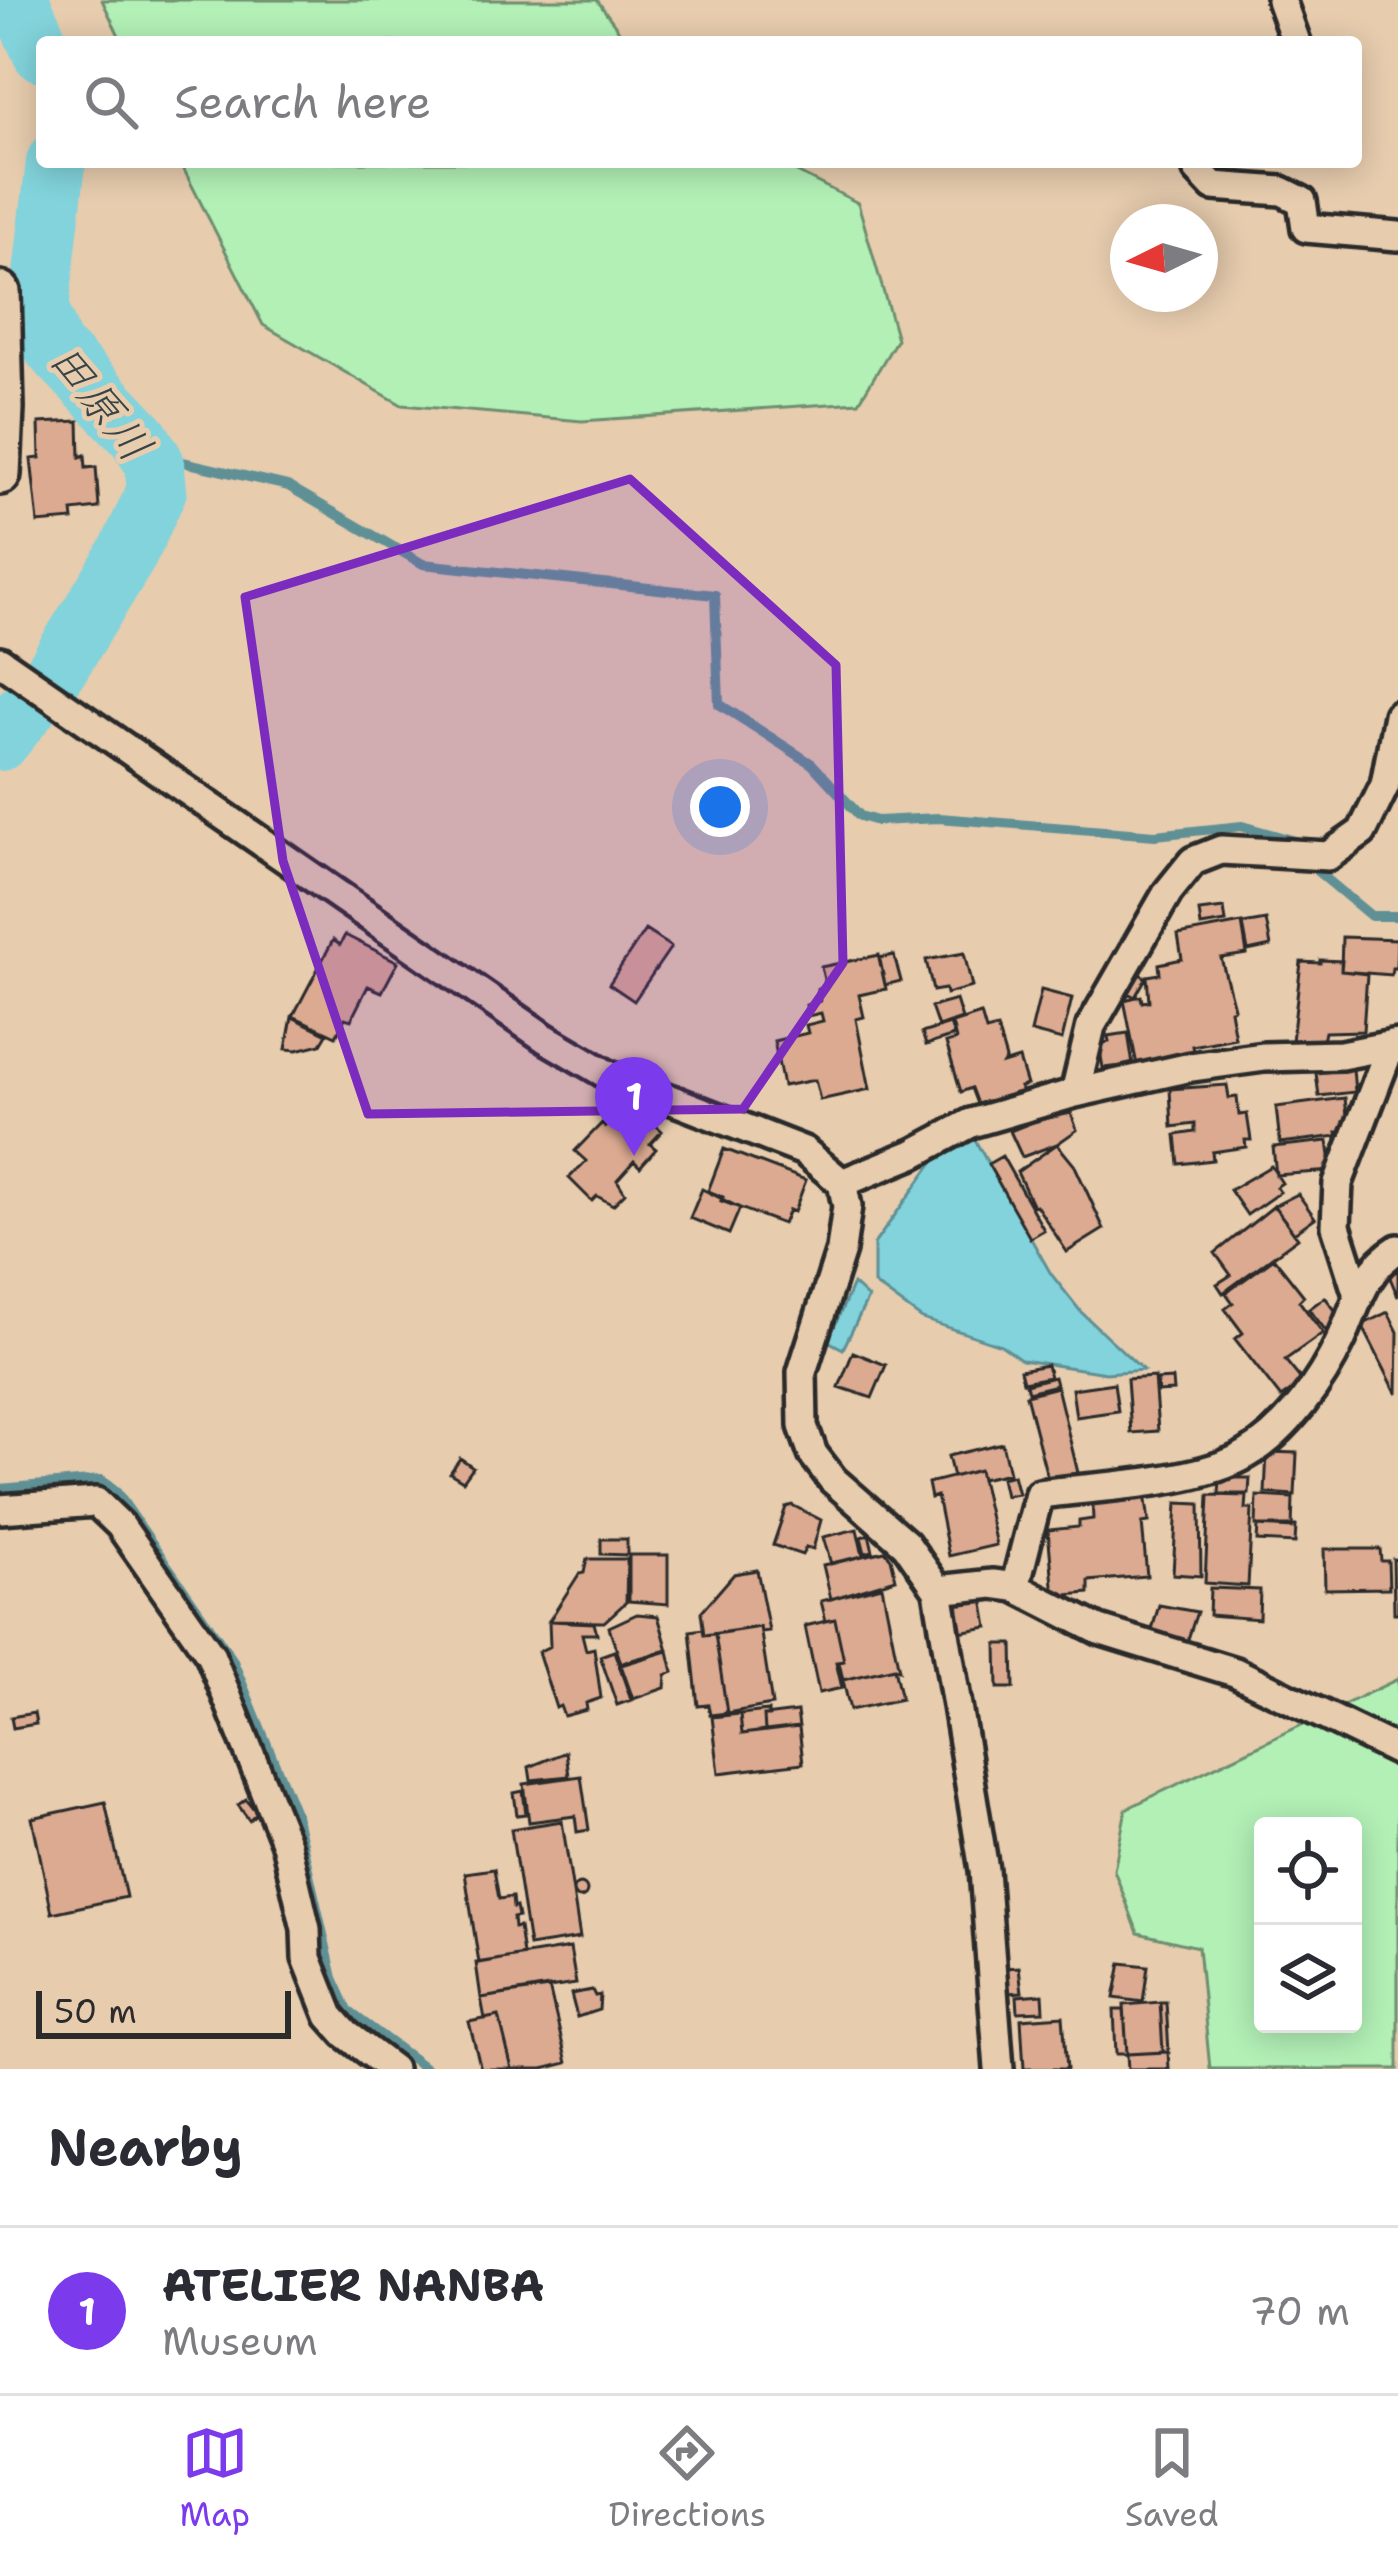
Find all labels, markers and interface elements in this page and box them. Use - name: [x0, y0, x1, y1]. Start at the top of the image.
- search box: [36, 36, 1362, 168]
- icon: search: [78, 69, 144, 135]
- text: Search here: [174, 72, 431, 132]
- north arrow: [1110, 204, 1218, 312]
- water label: 田原川: [36, 330, 166, 474]
- your location: [690, 777, 750, 837]
- pin: 1: [595, 1057, 673, 1156]
- map controls: [1254, 1817, 1362, 2033]
- button: locate: [1254, 1817, 1362, 1925]
- button: layers: [1254, 1925, 1362, 2033]
- scale bar: [36, 1985, 291, 2038]
- text: 50 m: [54, 1989, 137, 2034]
- text: Nearby: [48, 2113, 243, 2181]
- text: ATELIER NANBA: [162, 2255, 544, 2315]
- text: 1: [78, 2285, 96, 2337]
- text: 70 m: [1249, 2285, 1350, 2337]
- text: Museum: [162, 2315, 318, 2367]
- tab: Map: [179, 2420, 250, 2537]
- tab: Directions: [609, 2420, 766, 2537]
- tab: Saved: [1125, 2420, 1219, 2537]

